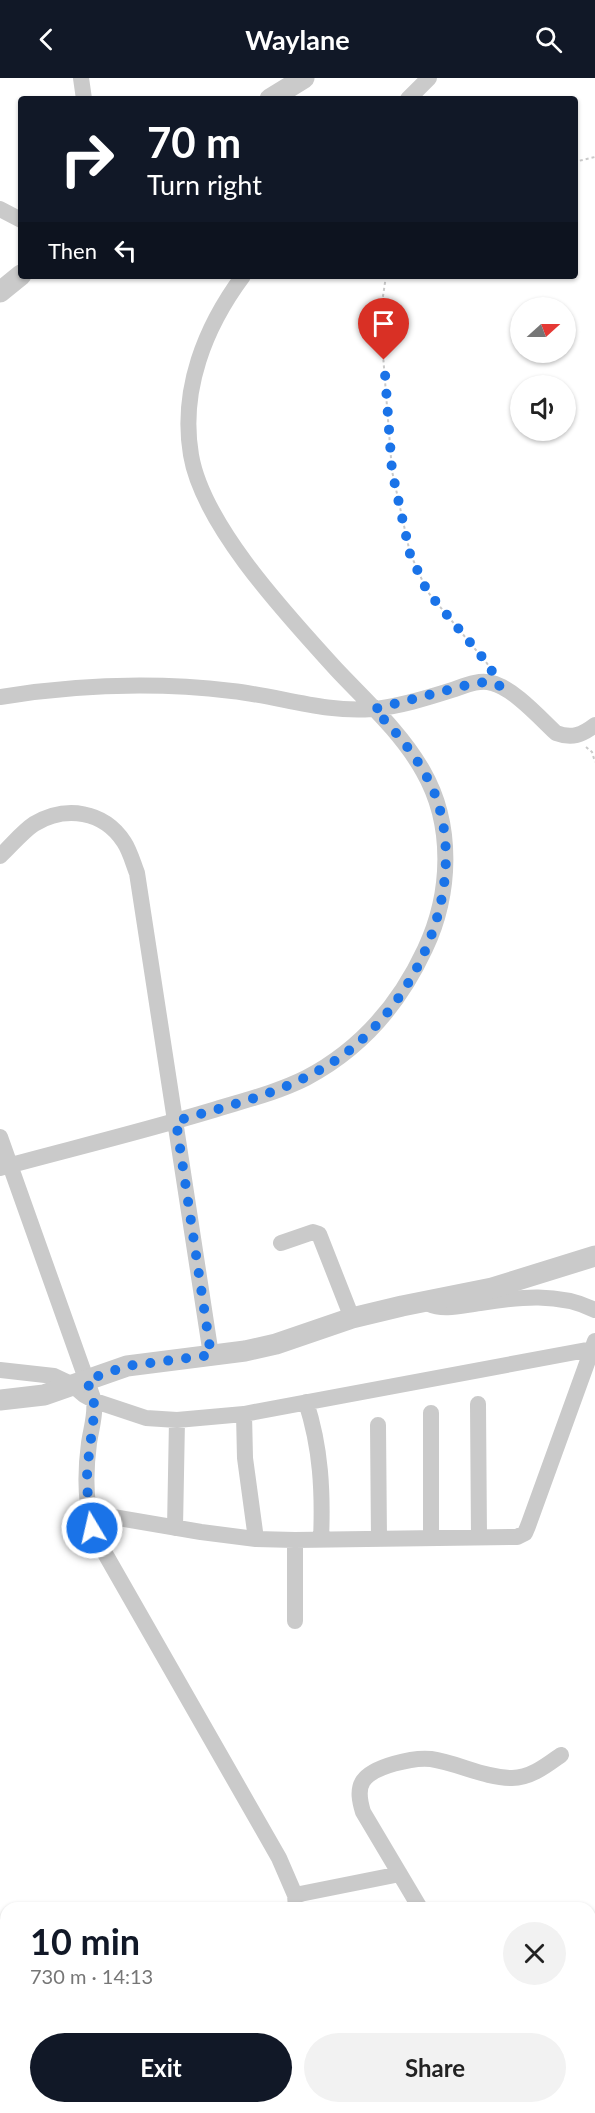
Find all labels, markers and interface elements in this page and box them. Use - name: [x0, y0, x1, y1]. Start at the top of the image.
- icon: back: [30, 23, 63, 56]
- text: Waylane: [245, 23, 350, 56]
- icon: search: [532, 23, 565, 56]
- text: 70 m: [147, 117, 241, 167]
- icon: right: [48, 120, 126, 198]
- text: Turn right: [147, 168, 262, 201]
- icon: left: [109, 234, 142, 267]
- text: Then: [48, 237, 97, 264]
- north arrow: [510, 297, 576, 363]
- map controls: [510, 297, 576, 441]
- pin: [358, 298, 409, 360]
- icon: arrive: [367, 307, 400, 340]
- button: sound: [510, 375, 576, 441]
- position arrow: [60, 1496, 124, 1560]
- text: 10 min: [30, 1919, 140, 1963]
- button: close: [503, 1922, 566, 1985]
- text: 730 m · 14:13: [30, 1964, 153, 1988]
- button: Exit: [30, 2033, 292, 2102]
- button: Share: [304, 2033, 566, 2102]

